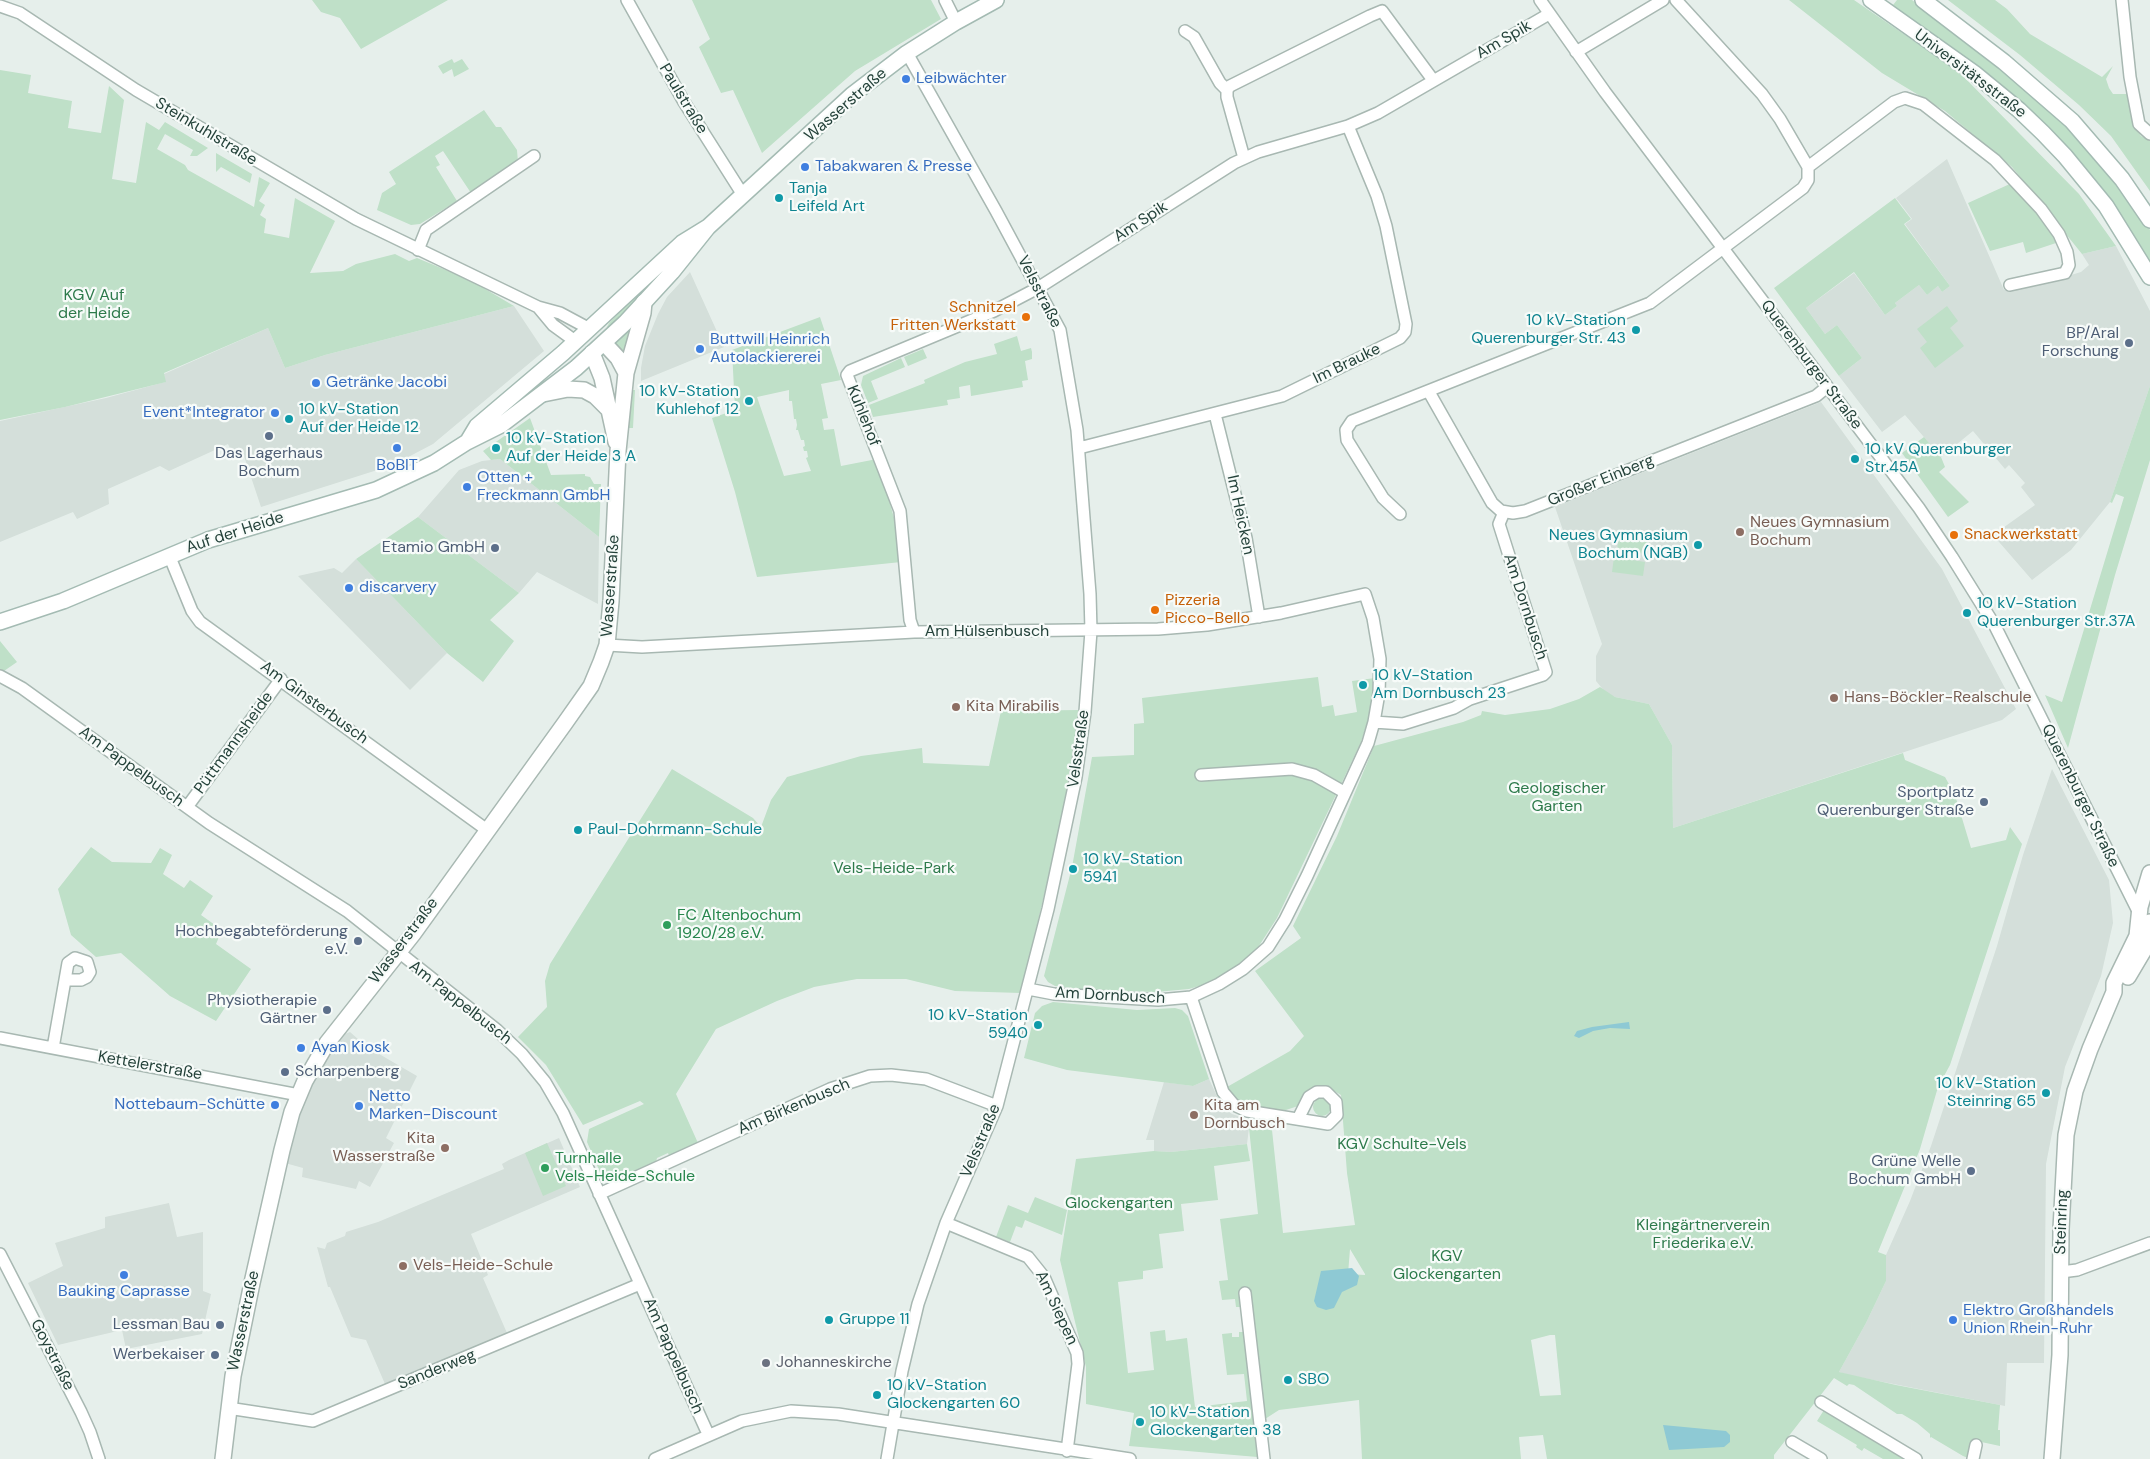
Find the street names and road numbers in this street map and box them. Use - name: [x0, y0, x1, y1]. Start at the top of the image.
- street label: Am Spik: [1473, 17, 1535, 63]
- street label: Universitätsstraße: [1910, 26, 2030, 122]
- street label: Paulstraße: [655, 60, 711, 138]
- street label: Wasserstraße: [801, 64, 891, 146]
- street label: Steinkuhlstraße: [152, 94, 260, 170]
- street label: Am Spik: [1110, 198, 1172, 246]
- street label: Velsstraße: [1013, 253, 1065, 331]
- street label: Querenburger Straße: [1756, 297, 1866, 433]
- street label: Im Brauke: [1310, 340, 1384, 388]
- street label: Kuhlehof: [842, 383, 884, 449]
- street label: Großer Einberg: [1545, 451, 1657, 511]
- street label: Im Heicken: [1222, 473, 1258, 557]
- street label: Auf der Heide: [184, 508, 286, 558]
- street label: Wasserstraße: [598, 534, 624, 638]
- street label: Am Dornbusch: [1499, 552, 1551, 662]
- street label: Am Hülsenbusch: [925, 622, 1049, 642]
- street label: Am Ginsterbusch: [256, 657, 372, 749]
- street label: Püttmannsheide: [190, 688, 278, 798]
- street label: Velsstraße: [1064, 709, 1094, 789]
- street label: Querenburger Straße: [2037, 721, 2123, 871]
- street label: Am Pappelbusch: [75, 722, 187, 812]
- street label: Wasserstraße: [365, 894, 443, 988]
- street label: Am Pappelbusch: [405, 957, 515, 1049]
- street label: Am Dornbusch: [1054, 984, 1166, 1008]
- street label: Kettelerstraße: [96, 1047, 204, 1085]
- street label: Am Birkenbusch: [735, 1075, 853, 1139]
- street label: Velsstraße: [957, 1101, 1005, 1181]
- street label: Steinring: [2051, 1189, 2073, 1255]
- street label: Am Siepen: [1030, 1268, 1082, 1348]
- street label: Wasserstraße: [224, 1269, 264, 1373]
- street label: Am Pappelbusch: [639, 1295, 707, 1417]
- street label: Goystraße: [26, 1316, 78, 1394]
- street label: Sanderweg: [395, 1346, 479, 1394]

